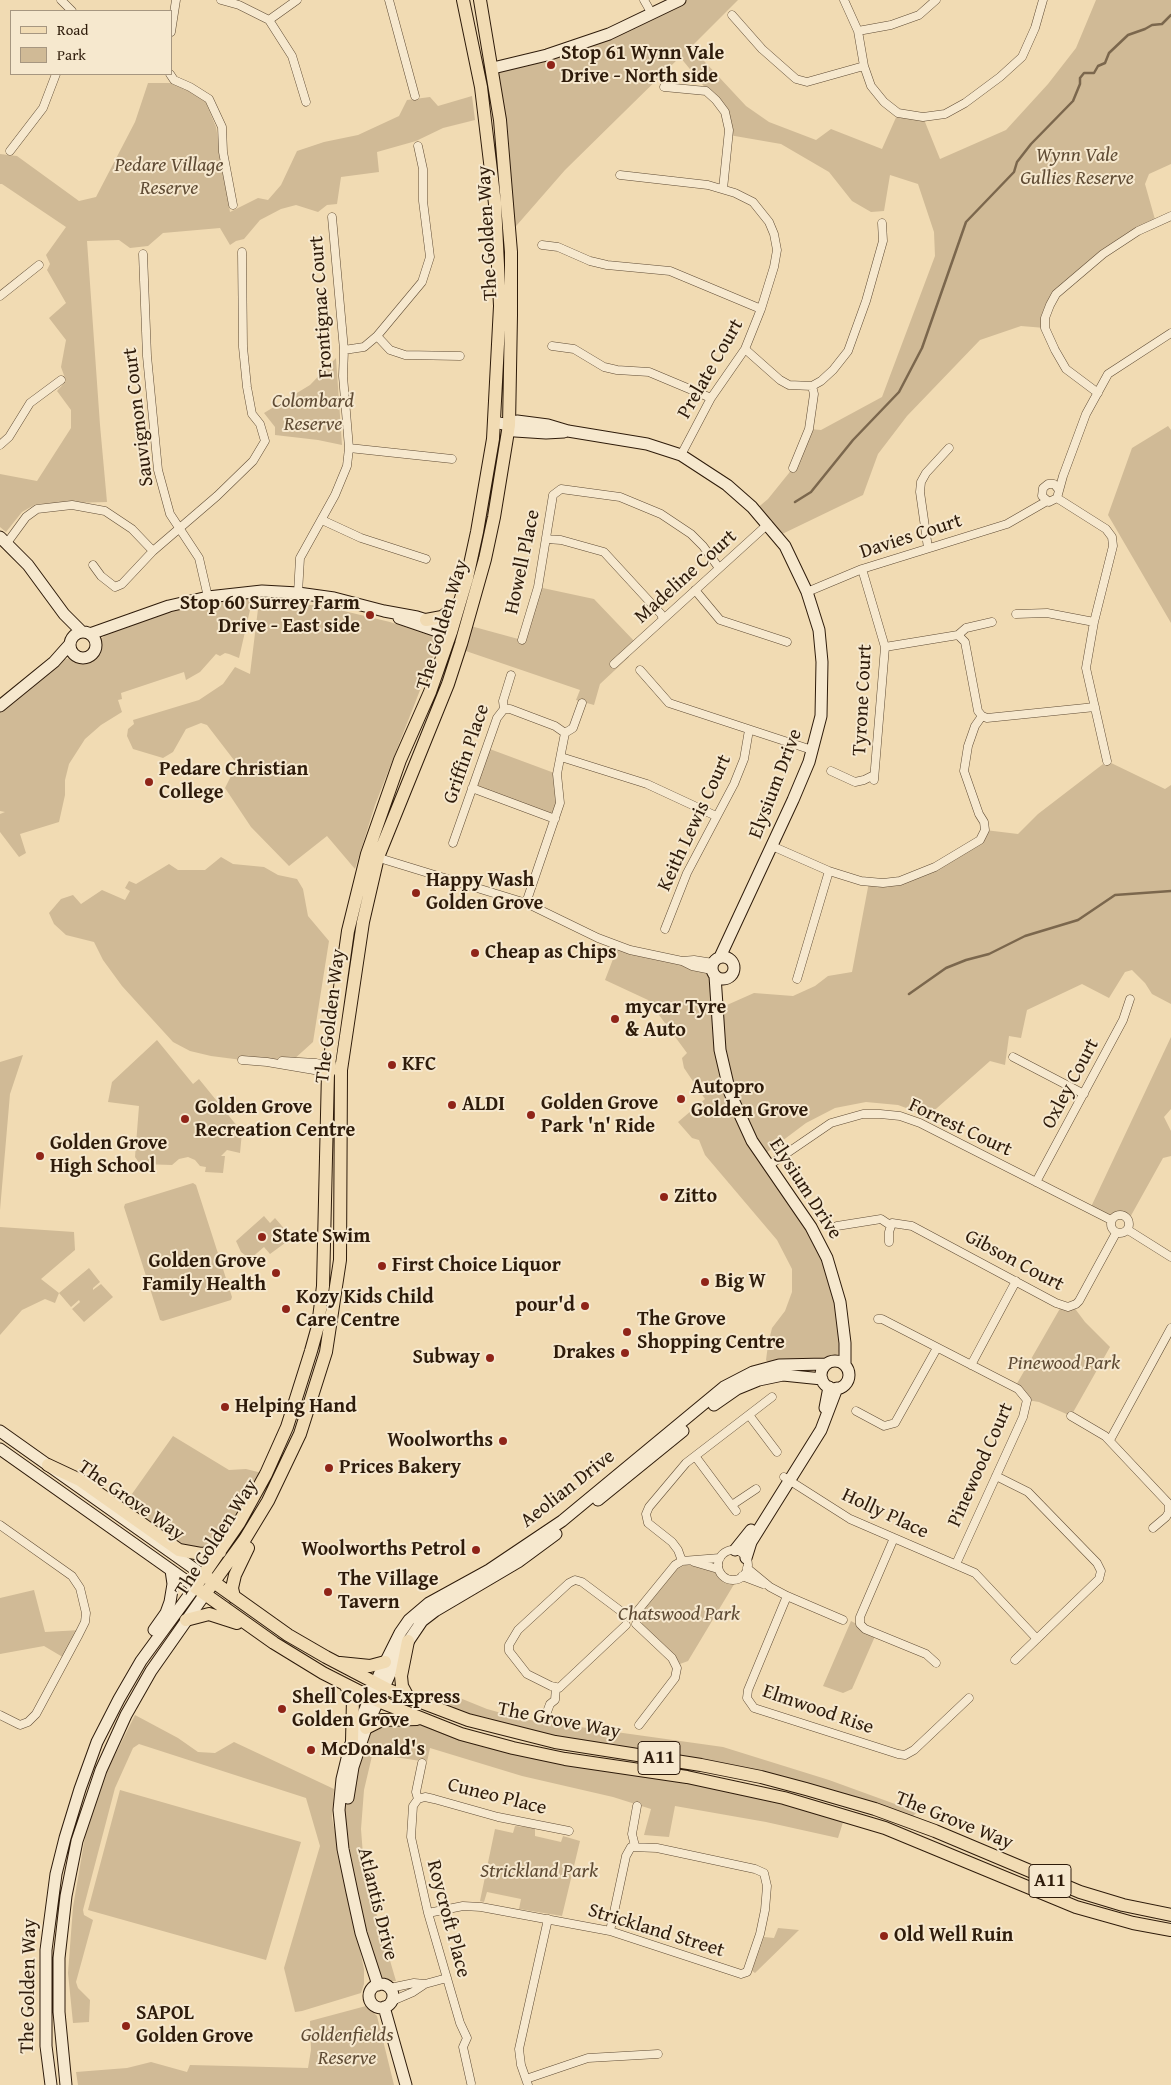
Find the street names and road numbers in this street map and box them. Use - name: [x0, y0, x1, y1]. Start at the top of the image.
- street label: The Golden Way: [472, 165, 504, 301]
- street label: Frontignac Court: [305, 235, 339, 379]
- street label: Prelate Court: [673, 315, 749, 423]
- street label: Sauvignon Court: [119, 346, 159, 488]
- street label: Howell Place: [500, 508, 546, 616]
- street label: Davies Court: [857, 509, 965, 565]
- street label: Madeline Court: [630, 525, 742, 629]
- street label: The Golden Way: [412, 557, 474, 693]
- street label: Tyrone Court: [848, 644, 878, 756]
- street label: Griffin Place: [439, 701, 495, 807]
- street label: Elysium Drive: [744, 726, 808, 842]
- street label: Keith Lewis Court: [653, 751, 737, 895]
- street label: The Golden Way: [311, 947, 351, 1085]
- street label: Oxley Court: [1037, 1035, 1105, 1133]
- street label: Forrest Court: [904, 1094, 1016, 1162]
- street label: Elysium Drive: [763, 1134, 847, 1244]
- street label: Gibson Court: [960, 1225, 1068, 1297]
- street label: Pinewood Court: [943, 1399, 1019, 1531]
- street label: Aeolian Drive: [516, 1445, 620, 1533]
- street label: The Grove Way: [73, 1455, 189, 1547]
- street label: The Golden Way: [170, 1475, 264, 1601]
- street label: Holly Place: [838, 1483, 932, 1545]
- street label: Elmwood Rise: [759, 1680, 877, 1740]
- street label: The Grove Way: [496, 1697, 622, 1745]
- road number: A11: [638, 1742, 680, 1775]
- street label: Cuneo Place: [445, 1773, 549, 1821]
- street label: The Grove Way: [892, 1787, 1016, 1855]
- street label: Atlantis Drive: [351, 1845, 403, 1963]
- street label: Roycroft Place: [421, 1858, 475, 1980]
- road number: A11: [1029, 1864, 1071, 1898]
- street label: Strickland Street: [585, 1899, 727, 1963]
- street label: The Golden Way: [16, 1918, 42, 2054]

